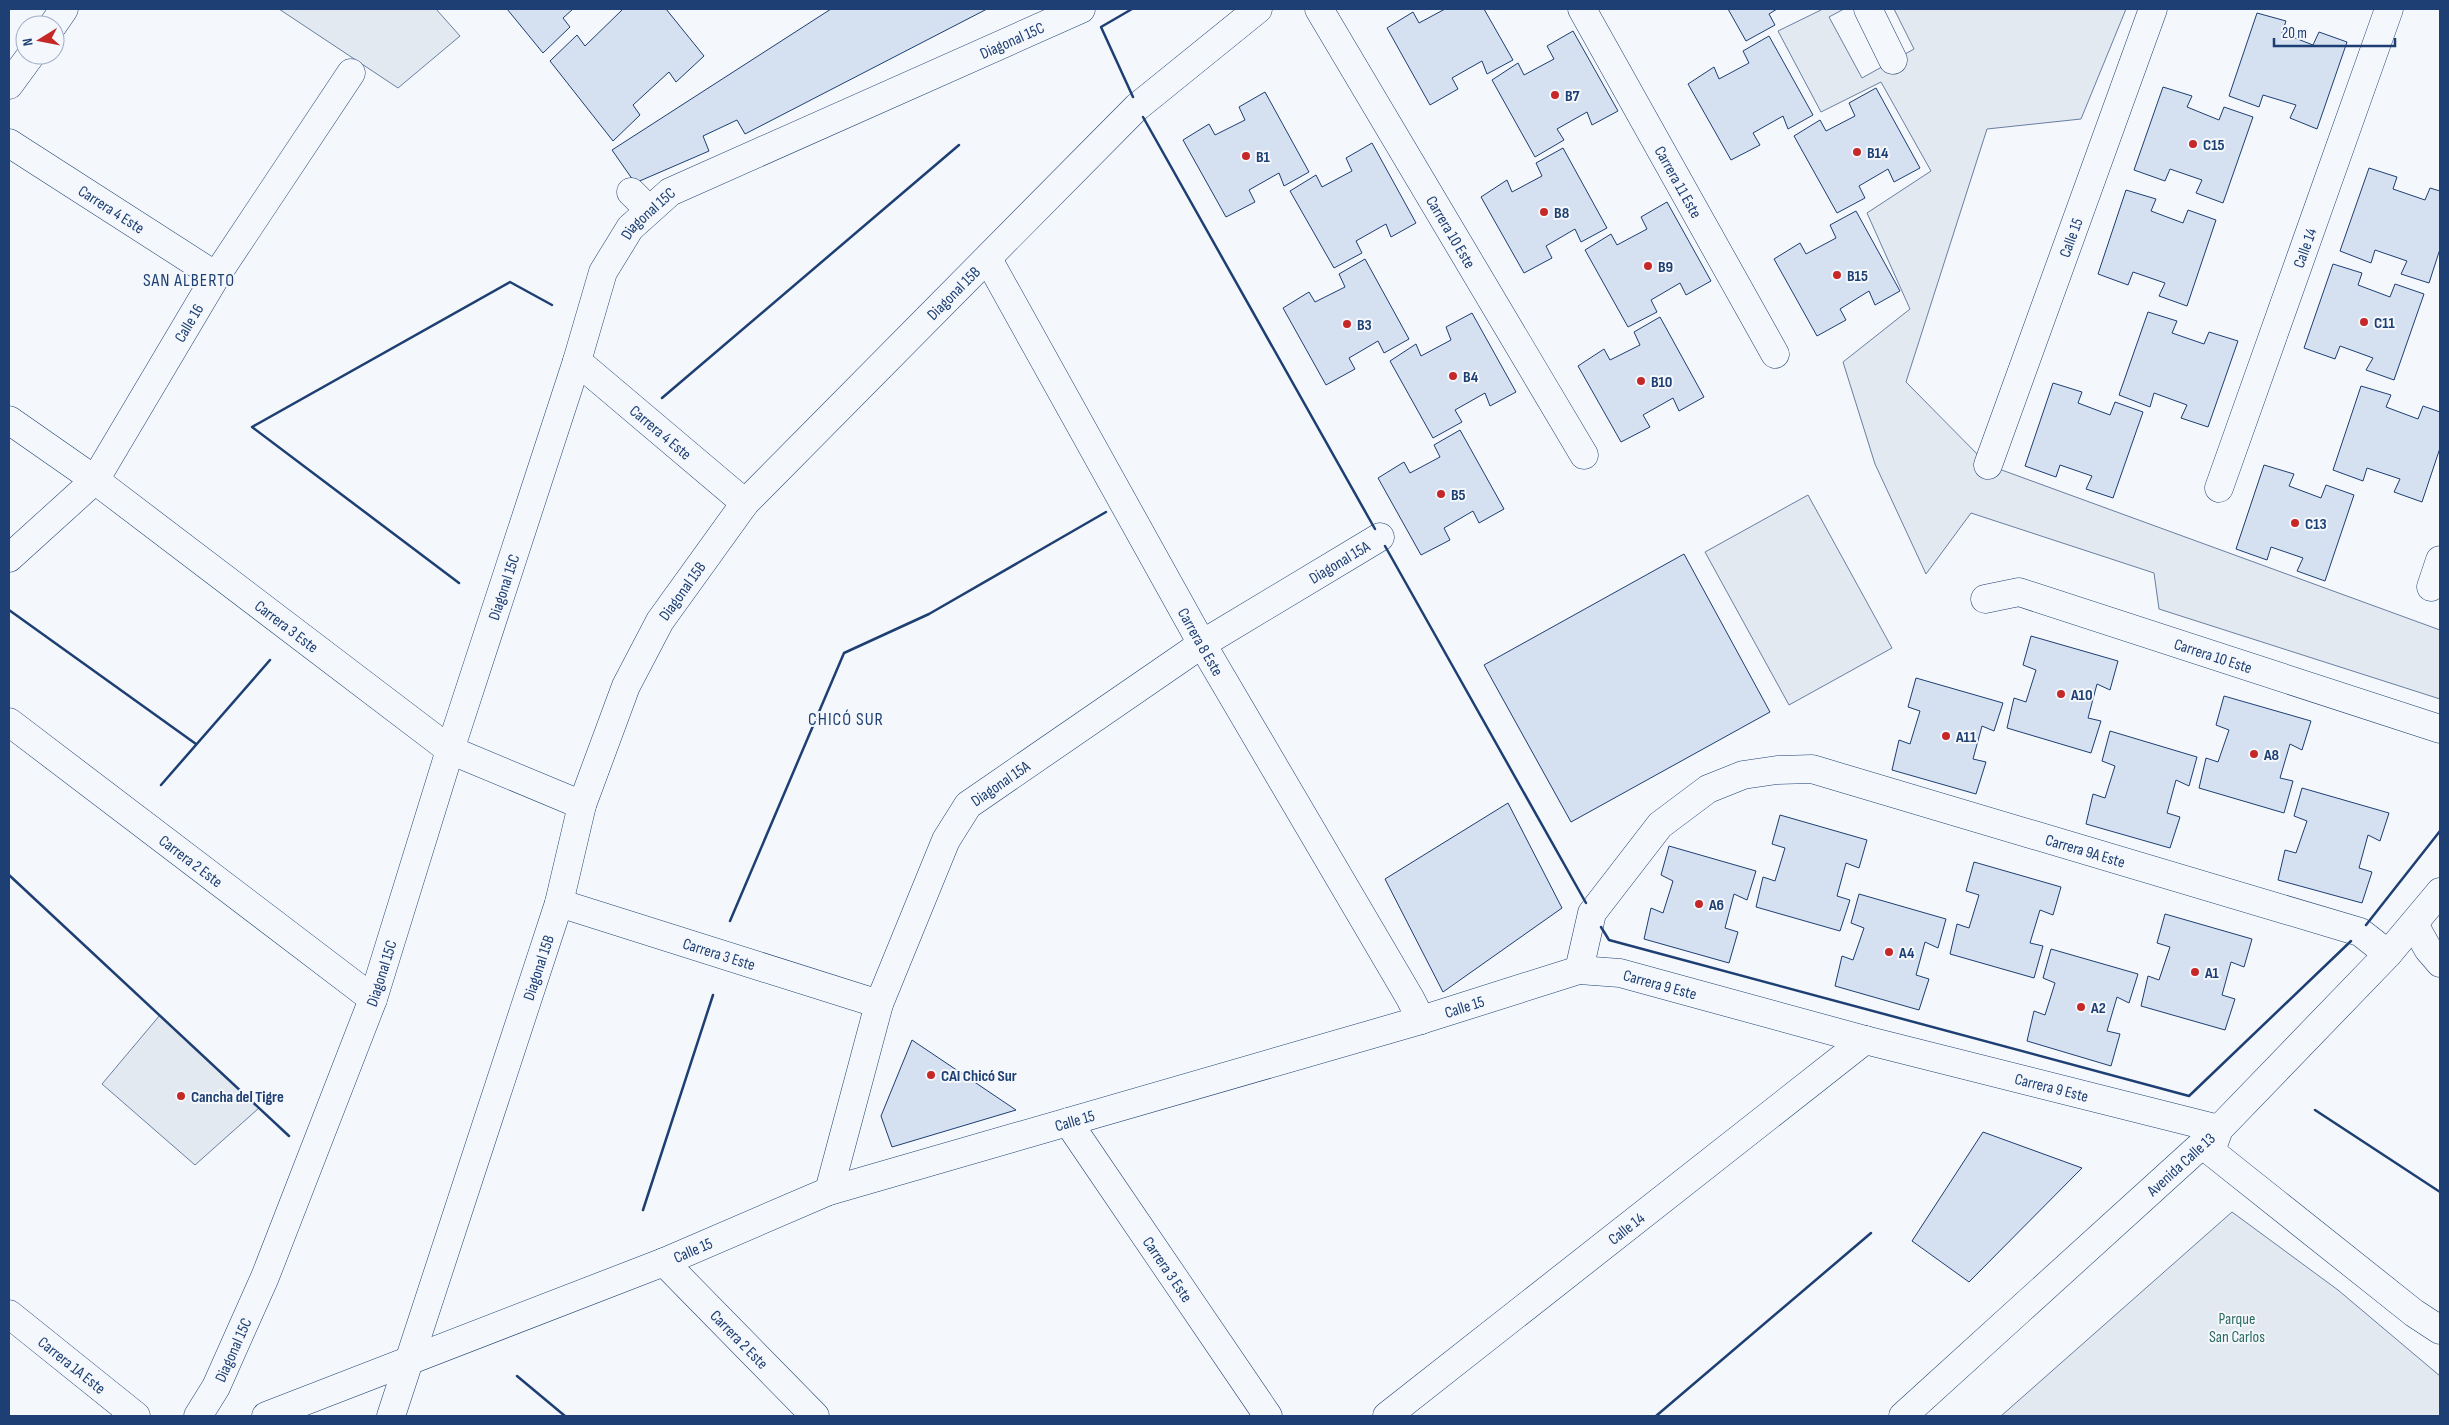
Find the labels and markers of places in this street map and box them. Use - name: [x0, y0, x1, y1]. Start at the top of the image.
- place label: B7: [1565, 87, 1579, 106]
- marker: B7: [1549, 89, 1561, 101]
- place label: C15: [2203, 136, 2225, 155]
- marker: C15: [2187, 138, 2199, 150]
- place label: B14: [1867, 144, 1889, 163]
- marker: B14: [1851, 146, 1863, 158]
- place label: B1: [1256, 148, 1271, 167]
- marker: B1: [1240, 150, 1252, 162]
- place label: B8: [1554, 204, 1570, 223]
- marker: B8: [1538, 206, 1550, 218]
- place label: B9: [1658, 258, 1673, 277]
- marker: B9: [1642, 260, 1654, 272]
- place label: B15: [1847, 267, 1868, 286]
- marker: B15: [1831, 269, 1843, 281]
- place label: C11: [2374, 314, 2395, 333]
- place label: B3: [1357, 316, 1372, 335]
- marker: C11: [2358, 316, 2370, 328]
- marker: B3: [1341, 318, 1353, 330]
- place label: B4: [1463, 368, 1479, 387]
- marker: B4: [1447, 370, 1459, 382]
- place label: B10: [1651, 373, 1673, 392]
- marker: B10: [1635, 375, 1647, 387]
- place label: B5: [1451, 486, 1466, 505]
- marker: B5: [1435, 488, 1447, 500]
- place label: C13: [2305, 515, 2327, 534]
- marker: C13: [2289, 517, 2301, 529]
- place label: A10: [2070, 686, 2093, 705]
- marker: A10: [2055, 688, 2067, 700]
- place label: A11: [1955, 728, 1977, 747]
- marker: A11: [1940, 730, 1952, 742]
- place label: A8: [2263, 746, 2280, 765]
- marker: A8: [2248, 748, 2260, 760]
- place label: A6: [1708, 896, 1724, 915]
- marker: A6: [1693, 898, 1705, 910]
- place label: A4: [1898, 944, 1915, 963]
- marker: A4: [1883, 946, 1895, 958]
- place label: A1: [2204, 964, 2220, 983]
- marker: A1: [2189, 966, 2201, 978]
- place label: A2: [2090, 999, 2106, 1018]
- marker: A2: [2075, 1001, 2087, 1013]
- place label: CAI Chicó Sur: [941, 1067, 1017, 1086]
- marker: CAI Chicó Sur: [925, 1069, 937, 1081]
- place label: Cancha del Tigre: [191, 1088, 284, 1107]
- marker: Cancha del Tigre: [175, 1090, 187, 1102]

